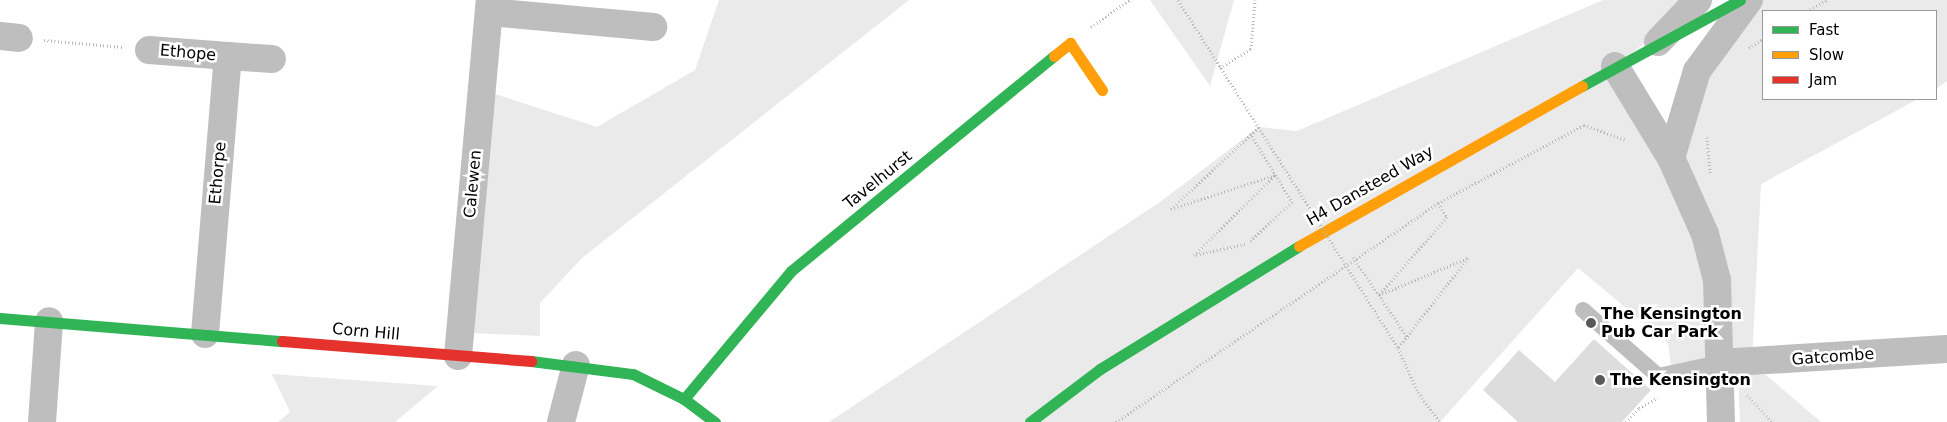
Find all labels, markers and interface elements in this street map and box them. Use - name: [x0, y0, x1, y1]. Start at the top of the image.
- legend: [1762, 10, 1937, 100]
- text: Fast: [1809, 21, 1839, 39]
- street label: Ethope: [159, 41, 217, 65]
- text: Slow: [1809, 46, 1844, 64]
- text: Jam: [1809, 71, 1837, 89]
- street label: Ethorpe: [206, 141, 230, 205]
- street label: H4 Dansteed Way: [1303, 142, 1437, 230]
- street label: Tavelhurst: [840, 147, 916, 213]
- street label: Calewen: [460, 149, 486, 219]
- place label: The Kensington Pub Car Park: [1601, 304, 1742, 342]
- marker: The Kensington Pub Car Park: [1585, 317, 1597, 329]
- street label: Corn Hill: [331, 319, 401, 345]
- street label: Gatcombe: [1791, 345, 1875, 369]
- place label: The Kensington: [1610, 370, 1751, 390]
- marker: The Kensington: [1594, 374, 1606, 386]

